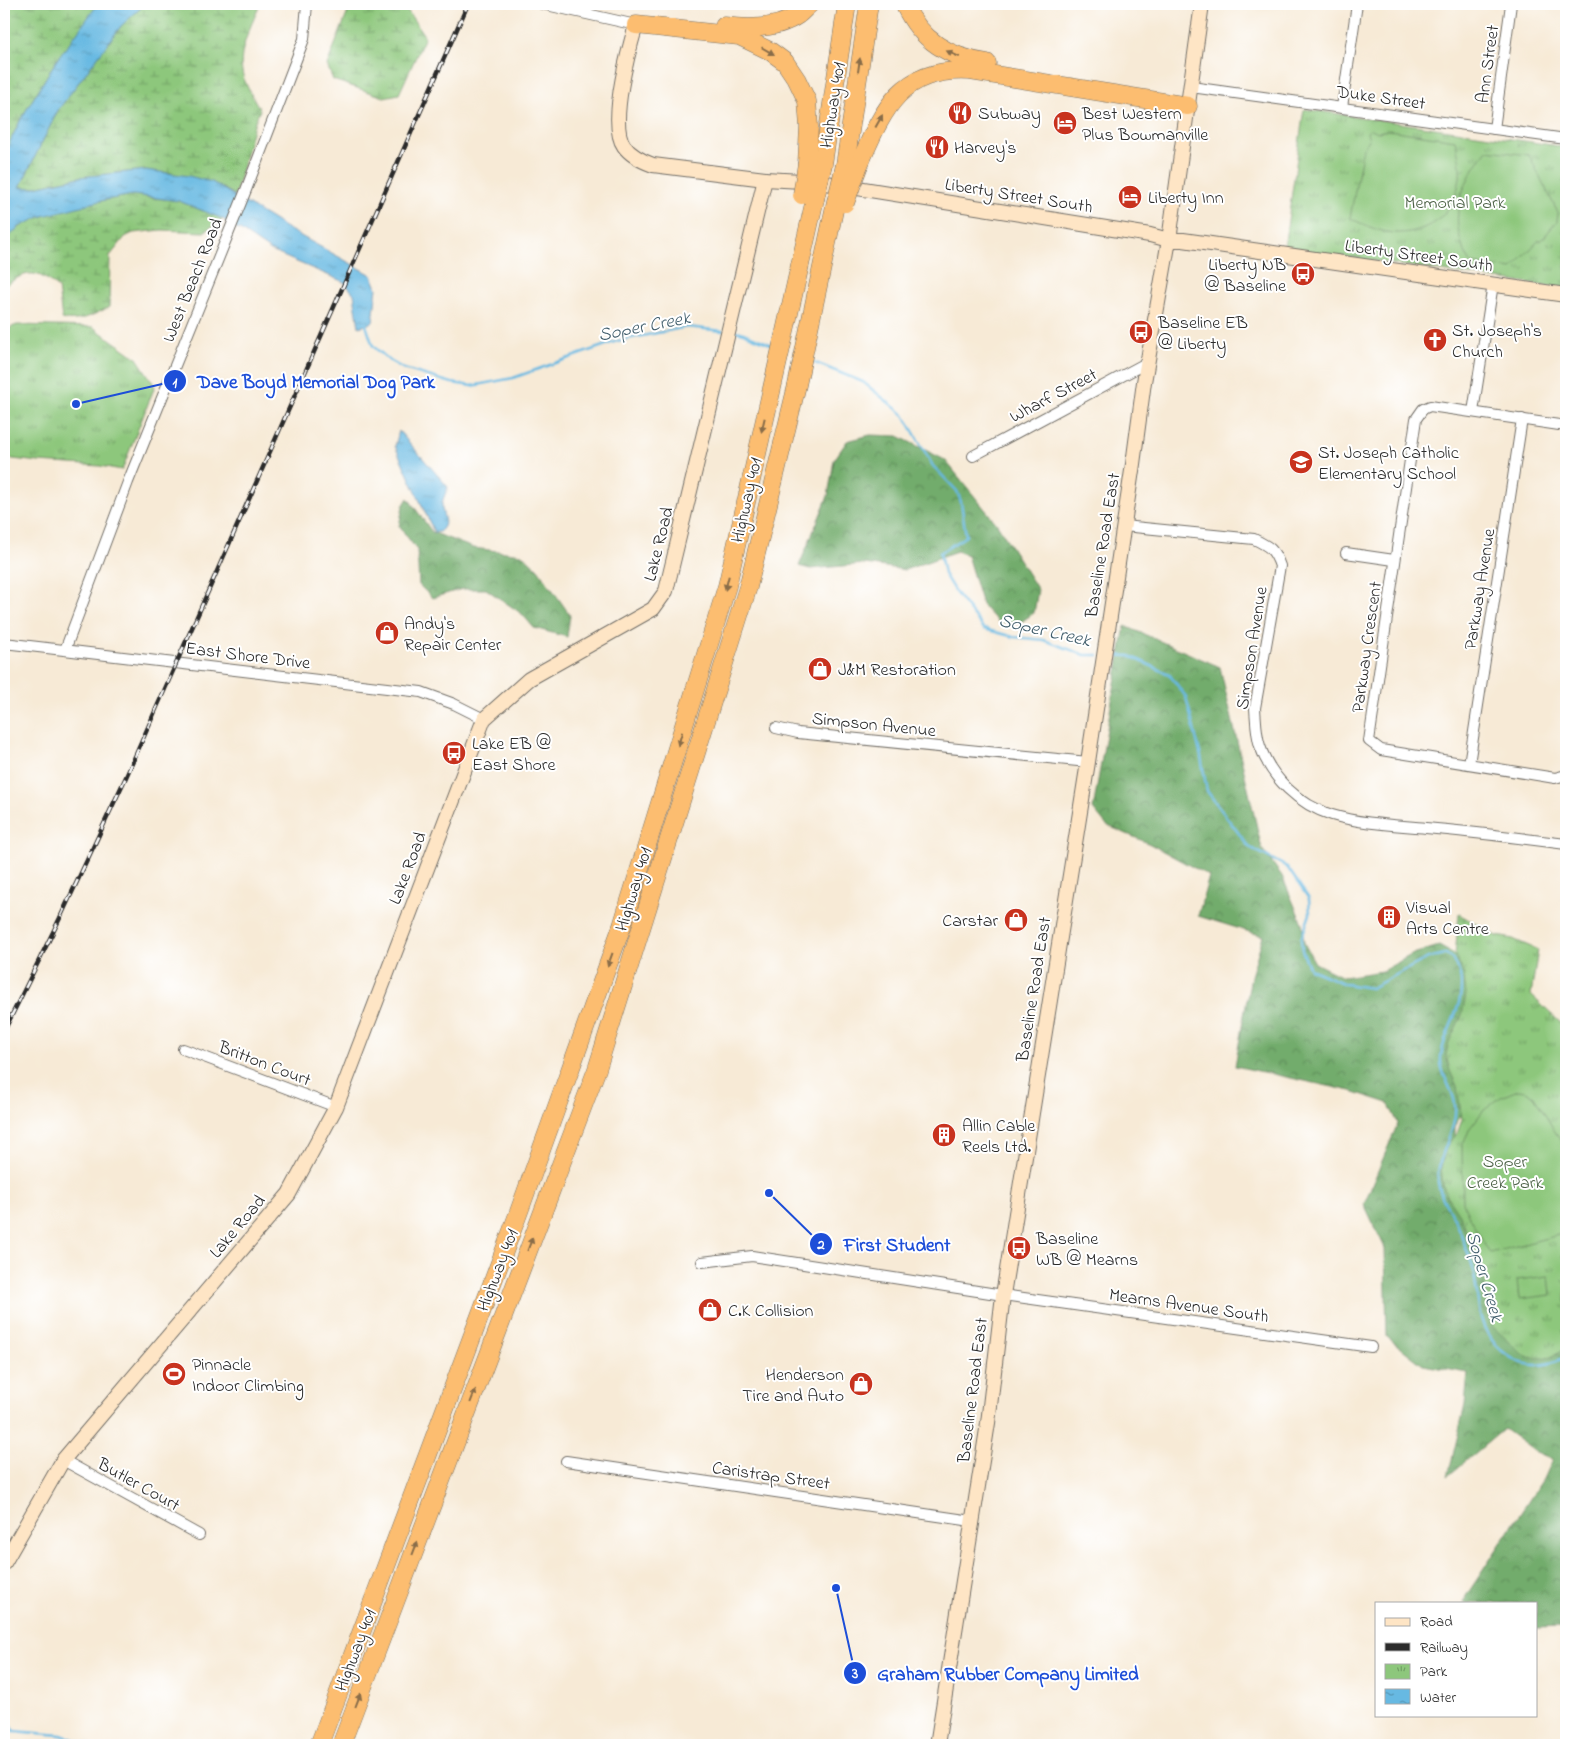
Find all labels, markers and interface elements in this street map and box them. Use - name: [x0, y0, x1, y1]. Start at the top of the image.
- street label: Ann Street: [1471, 24, 1507, 105]
- one-way arrow: [762, 47, 775, 56]
- one-way arrow: [946, 50, 960, 58]
- one-way arrow: [856, 56, 864, 72]
- street label: Highway 401: [814, 60, 855, 150]
- street label: Duke Street: [1334, 80, 1427, 118]
- restaurant icon: Subway: [947, 100, 973, 126]
- place label: Subway: [978, 102, 1041, 128]
- place label: Best Western Plus Bowmanville: [1081, 102, 1209, 149]
- hotel icon: Best Western Plus Bowmanville: [1052, 110, 1078, 136]
- one-way arrow: [875, 113, 883, 128]
- restaurant icon: Harvey's: [924, 134, 950, 160]
- place label: Harvey's: [954, 136, 1016, 162]
- street label: Liberty Street South: [943, 172, 1094, 221]
- hotel icon: Liberty Inn: [1117, 184, 1143, 210]
- place label: Liberty Inn: [1148, 186, 1224, 212]
- park label: Memorial Park: [1405, 191, 1506, 217]
- street label: West Beach Road: [157, 215, 231, 347]
- street label: Liberty Street South: [1343, 234, 1494, 280]
- place label: Liberty NB @ Baseline: [1205, 253, 1287, 300]
- bus stop icon: Liberty NB @ Baseline: [1290, 261, 1316, 287]
- water label: Soper Creek: [596, 305, 693, 350]
- place label: Baseline EB @ Liberty: [1157, 311, 1248, 358]
- bus stop icon: Baseline EB @ Liberty: [1128, 319, 1154, 345]
- place label: St. Joseph's Church: [1452, 319, 1542, 366]
- church icon: St. Joseph's Church: [1422, 327, 1448, 353]
- street label: Wharf Street: [1005, 363, 1102, 431]
- callout: Dave Boyd Memorial Dog Park: [162, 364, 445, 398]
- text: Dave Boyd Memorial Dog Park: [196, 370, 436, 399]
- text: 1: [173, 372, 178, 394]
- one-way arrow: [759, 417, 767, 432]
- place label: St. Joseph Catholic Elementary School: [1318, 441, 1459, 488]
- school or university icon: St. Joseph Catholic Elementary School: [1288, 449, 1314, 475]
- street label: Highway 401: [726, 455, 771, 546]
- street label: Baseline Road East: [1080, 471, 1128, 621]
- street label: Lake Road: [638, 504, 682, 584]
- street label: Parkway Avenue: [1459, 526, 1504, 652]
- one-way arrow: [723, 576, 731, 591]
- street label: Parkway Crescent: [1346, 580, 1390, 715]
- street label: Simpson Avenue: [1230, 584, 1276, 712]
- water label: Soper Creek: [996, 608, 1094, 655]
- place label: Andy's Repair Center: [404, 612, 502, 659]
- shop icon: Andy's Repair Center: [374, 620, 400, 646]
- street label: East Shore Drive: [184, 636, 313, 678]
- shop icon: J&M Restoration: [807, 656, 833, 682]
- place label: J&M Restoration: [838, 658, 956, 684]
- street label: Simpson Avenue: [811, 707, 938, 746]
- one-way arrow: [675, 731, 683, 746]
- place label: Lake EB @ East Shore: [472, 732, 556, 779]
- bus stop icon: Lake EB @ East Shore: [441, 740, 467, 766]
- street label: Lake Road: [383, 829, 435, 909]
- street label: Highway 401: [610, 844, 661, 935]
- place label: Visual Arts Centre: [1405, 896, 1490, 943]
- building icon: Visual Arts Centre: [1376, 904, 1402, 930]
- shop icon: Carstar: [1003, 907, 1029, 933]
- place label: Carstar: [942, 909, 998, 935]
- street label: Baseline Road East: [1011, 915, 1059, 1065]
- one-way arrow: [606, 953, 613, 968]
- street label: Britton Court: [213, 1035, 314, 1094]
- place label: Allin Cable Reels Ltd.: [962, 1114, 1036, 1161]
- building icon: Allin Cable Reels Ltd.: [931, 1122, 957, 1148]
- park label: Soper Creek Park: [1467, 1150, 1543, 1197]
- street label: Lake Road: [204, 1190, 273, 1265]
- street label: Highway 401: [471, 1225, 528, 1316]
- callout: First Student: [809, 1227, 961, 1261]
- place label: Baseline WB @ Mearns: [1035, 1227, 1138, 1274]
- water label: Soper Creek: [1458, 1228, 1510, 1326]
- text: First Student: [843, 1233, 951, 1260]
- text: 2: [816, 1234, 825, 1256]
- bus stop icon: Baseline WB @ Mearns: [1006, 1235, 1032, 1261]
- one-way arrow: [527, 1236, 535, 1251]
- street label: Mearns Avenue South: [1107, 1283, 1270, 1331]
- shop icon: C.K Collision: [697, 1297, 723, 1323]
- place label: C.K Collision: [728, 1299, 814, 1325]
- street label: Baseline Road East: [952, 1316, 996, 1465]
- place label: Pinnacle Indoor Climbing: [192, 1353, 304, 1401]
- sports icon: Pinnacle Indoor Climbing: [161, 1361, 187, 1387]
- place label: Henderson Tire and Auto: [742, 1363, 844, 1410]
- shop icon: Henderson Tire and Auto: [848, 1371, 874, 1397]
- one-way arrow: [470, 1388, 477, 1403]
- street label: Butler Court: [91, 1452, 184, 1519]
- street label: Caristrap Street: [710, 1456, 831, 1498]
- one-way arrow: [412, 1540, 420, 1555]
- legend: [1375, 1602, 1538, 1716]
- street label: Highway 401: [329, 1605, 386, 1696]
- text: Road: [1420, 1611, 1453, 1633]
- text: Railway: [1420, 1637, 1468, 1660]
- callout: Graham Rubber Company Limited: [843, 1656, 1149, 1690]
- text: Park: [1420, 1661, 1448, 1683]
- text: Graham Rubber Company Limited: [877, 1662, 1139, 1691]
- text: 3: [851, 1663, 858, 1685]
- text: Water: [1420, 1687, 1456, 1709]
- one-way arrow: [355, 1692, 362, 1707]

